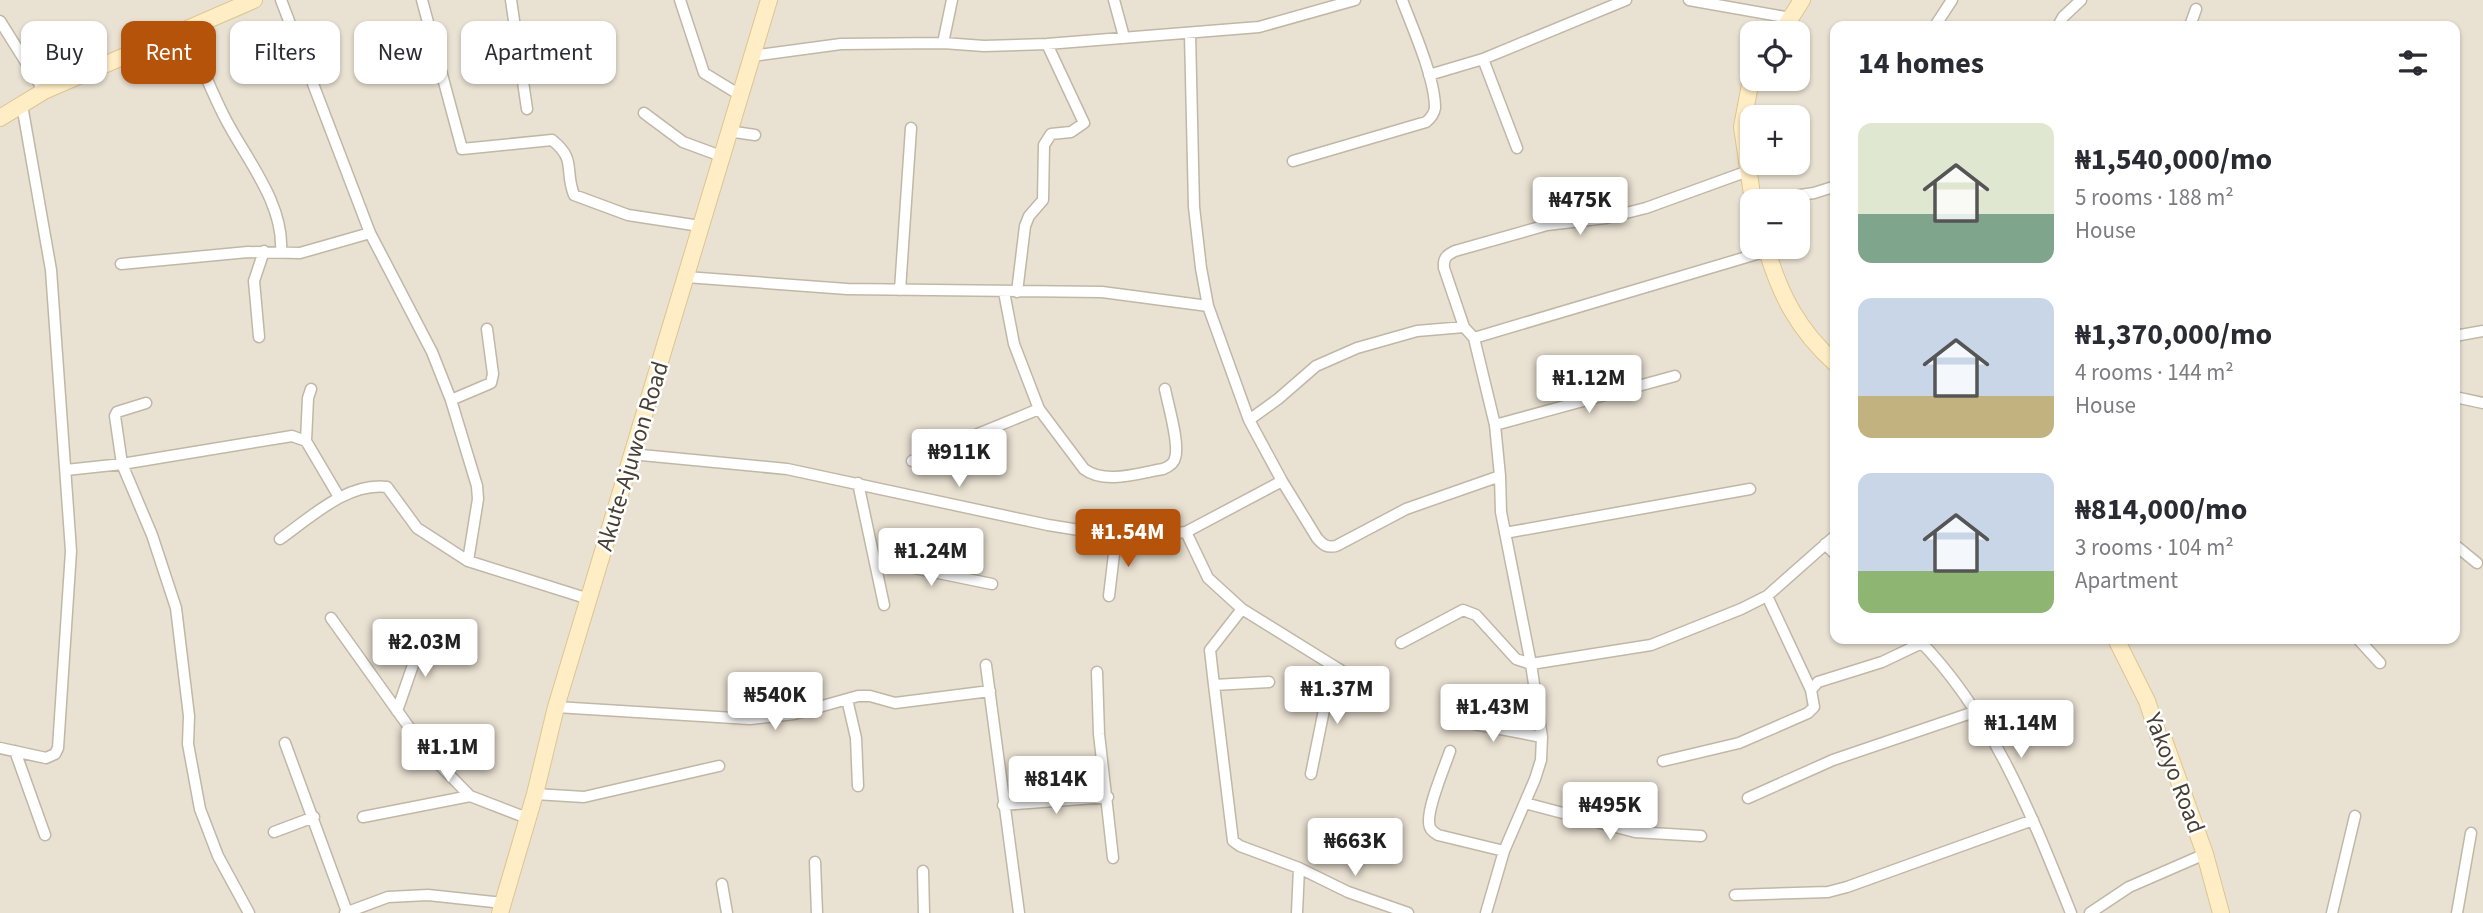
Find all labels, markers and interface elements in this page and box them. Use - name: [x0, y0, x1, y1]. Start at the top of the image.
- chip: Buy: [21, 21, 107, 84]
- chip: Rent: [121, 21, 216, 84]
- chip: Filters: [230, 21, 340, 84]
- chip: New: [354, 21, 447, 84]
- chip: Apartment: [461, 21, 616, 84]
- map controls: [1740, 21, 1810, 259]
- button: locate: [1740, 21, 1810, 91]
- text: 14 homes: [1858, 42, 1984, 85]
- icon: filters: [2394, 44, 2432, 82]
- button: +: [1740, 105, 1810, 175]
- text: ₦1,540,000/mo: [2075, 138, 2272, 181]
- icon: home: [1914, 151, 1998, 235]
- pin: ₦475K: [1531, 177, 1629, 237]
- text: 5 rooms · 188 m²: [2075, 181, 2234, 214]
- text: ₦475K: [1549, 183, 1611, 216]
- button: −: [1740, 189, 1810, 259]
- text: House: [2075, 214, 2136, 247]
- text: ₦1,370,000/mo: [2075, 313, 2272, 356]
- icon: home: [1914, 326, 1998, 410]
- pin: ₦1.12M: [1532, 356, 1646, 415]
- text: 4 rooms · 144 m²: [2075, 356, 2234, 389]
- street label: Akute-Ajuwon Road: [587, 357, 678, 555]
- text: ₦1.12M: [1552, 361, 1626, 394]
- text: House: [2075, 389, 2136, 422]
- pin: ₦911K: [910, 430, 1008, 489]
- text: ₦911K: [928, 435, 990, 468]
- text: ₦814,000/mo: [2075, 488, 2247, 531]
- icon: home: [1914, 501, 1998, 585]
- pin: ₦1.54M: [1071, 510, 1185, 569]
- text: ₦1.54M: [1091, 515, 1165, 548]
- pin: ₦1.24M: [874, 528, 988, 588]
- text: 3 rooms · 104 m²: [2075, 531, 2234, 564]
- text: ₦1.24M: [894, 534, 968, 567]
- text: Apartment: [2075, 564, 2178, 597]
- pin: ₦2.03M: [368, 620, 482, 679]
- text: ₦2.03M: [388, 625, 462, 658]
- pin: ₦1.37M: [1280, 666, 1394, 726]
- pin: ₦540K: [726, 672, 824, 732]
- text: ₦1.37M: [1300, 672, 1374, 705]
- text: ₦540K: [744, 678, 806, 711]
- pin: ₦1.43M: [1436, 684, 1550, 744]
- text: ₦1.43M: [1456, 690, 1530, 723]
- pin: ₦1.14M: [1964, 700, 2078, 760]
- text: ₦1.14M: [1984, 706, 2058, 739]
- street label: Yakoyo Road: [2135, 707, 2214, 839]
- pin: ₦1.1M: [399, 724, 497, 784]
- text: ₦1.1M: [418, 730, 478, 763]
- pin: ₦814K: [1007, 756, 1105, 816]
- text: ₦814K: [1025, 762, 1087, 795]
- pin: ₦495K: [1561, 782, 1659, 842]
- text: ₦495K: [1579, 788, 1641, 821]
- pin: ₦663K: [1306, 818, 1404, 878]
- text: ₦663K: [1324, 824, 1386, 857]

